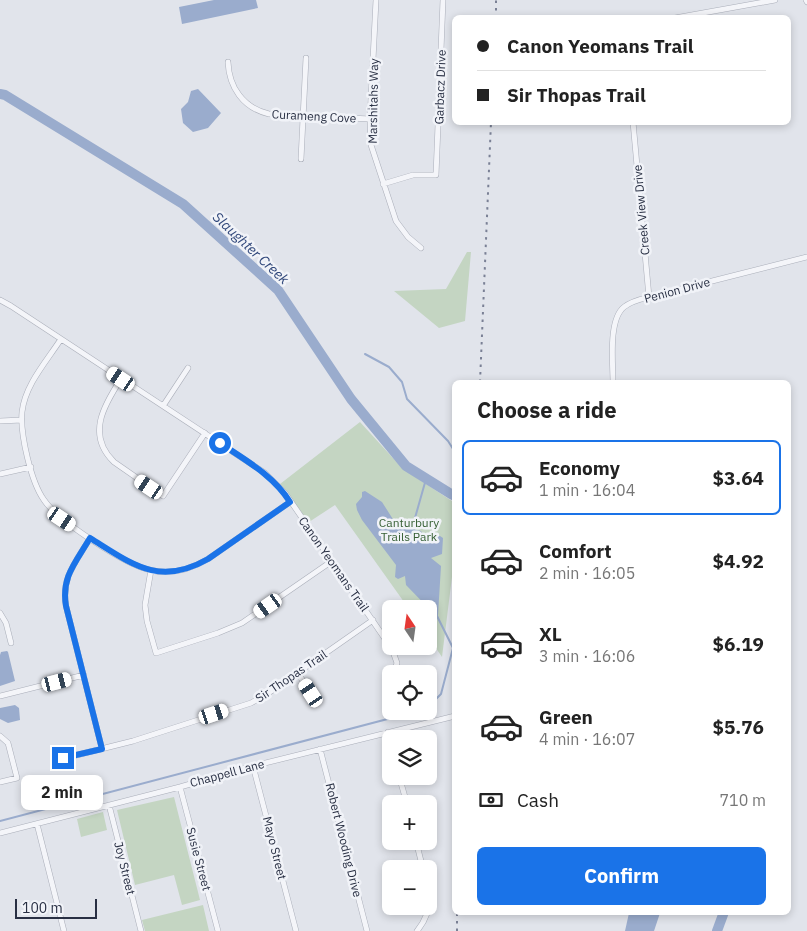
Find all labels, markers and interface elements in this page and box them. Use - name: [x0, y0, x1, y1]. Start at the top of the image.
- text: Canon Yeomans Trail: [507, 34, 693, 58]
- street label: Garbacz Drive: [431, 49, 449, 125]
- street label: Marshitahs Way: [365, 58, 381, 144]
- text: Sir Thopas Trail: [507, 83, 646, 107]
- street label: Curameng Cove: [271, 106, 357, 126]
- street label: Creek View Drive: [630, 164, 652, 256]
- water label: Slaughter Creek: [209, 208, 293, 288]
- street label: Penion Drive: [642, 274, 712, 306]
- car: [104, 364, 137, 394]
- text: Choose a ride: [477, 395, 617, 424]
- route start: [209, 432, 231, 454]
- icon: car: [479, 455, 524, 500]
- text: Economy: [539, 456, 620, 480]
- text: $3.64: [712, 466, 764, 490]
- car: [132, 472, 165, 502]
- text: 1 min · 16:04: [539, 480, 635, 500]
- car: [45, 504, 78, 534]
- street label: Canon Yeomans Trail: [296, 514, 372, 614]
- park label: Canturbury Trails Park: [379, 515, 439, 544]
- icon: car: [479, 538, 524, 583]
- text: Comfort: [539, 539, 612, 563]
- text: $4.92: [712, 549, 764, 573]
- text: 2 min · 16:05: [539, 563, 635, 583]
- car: [251, 591, 284, 621]
- north arrow: [382, 600, 438, 655]
- map controls: [382, 600, 437, 915]
- icon: car: [479, 621, 524, 666]
- text: XL: [539, 622, 562, 646]
- text: $6.19: [712, 632, 764, 656]
- text: 3 min · 16:06: [539, 646, 635, 666]
- street label: Sir Thopas Trail: [252, 647, 330, 705]
- button: locate: [382, 665, 437, 720]
- car: [40, 671, 73, 693]
- car: [296, 676, 325, 710]
- car: [197, 702, 230, 726]
- icon: car: [479, 704, 524, 749]
- text: Green: [539, 705, 593, 729]
- text: $5.76: [712, 715, 764, 739]
- text: 4 min · 16:07: [539, 729, 635, 749]
- button: layers: [382, 730, 437, 785]
- route end: [52, 747, 74, 769]
- street label: Chappell Lane: [188, 756, 266, 790]
- callout: 2 min: [22, 776, 104, 810]
- street label: Robert Wooding Drive: [323, 781, 366, 899]
- text: 2 min: [41, 782, 83, 802]
- icon: cash: [477, 786, 505, 814]
- text: Cash: [517, 788, 559, 812]
- text: 710 m: [719, 790, 766, 810]
- button: +: [382, 795, 437, 850]
- street label: Mayo Street: [260, 815, 290, 881]
- street label: Susie Street: [183, 826, 215, 892]
- street label: Joy Street: [111, 840, 139, 896]
- button: Confirm: [477, 847, 766, 905]
- button: −: [382, 860, 437, 915]
- scale bar: [15, 896, 98, 919]
- text: 100 m: [22, 899, 63, 917]

